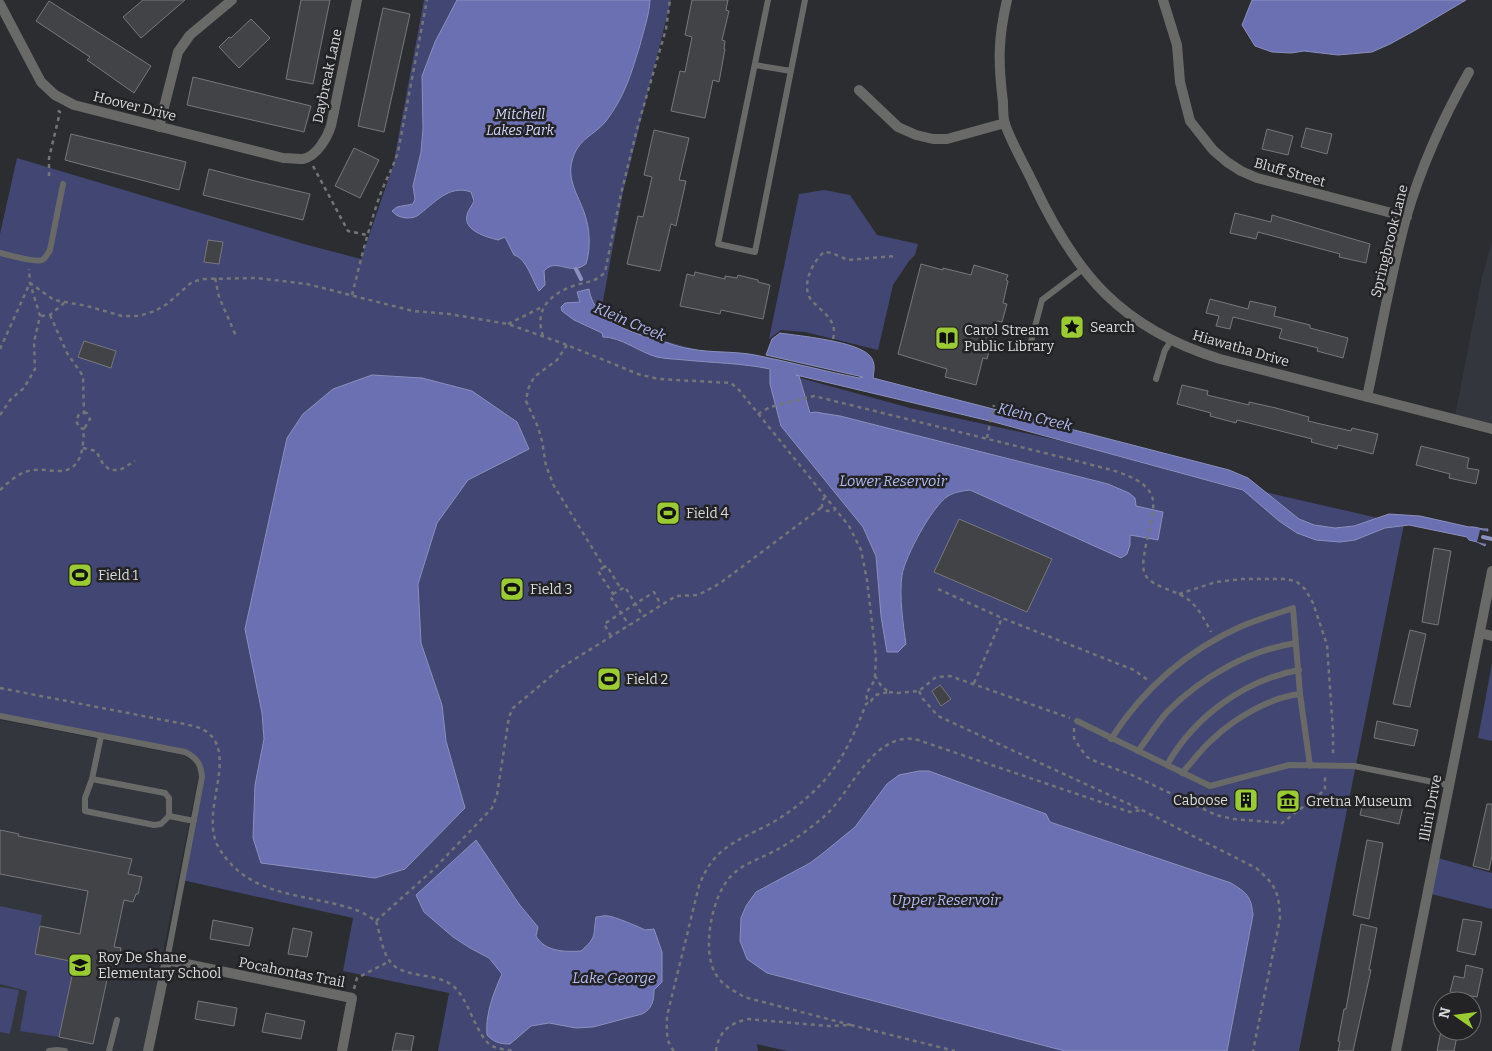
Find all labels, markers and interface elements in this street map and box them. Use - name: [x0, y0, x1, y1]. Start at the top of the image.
- street label: Daybreak Lane: [309, 27, 346, 125]
- street label: Hoover Drive: [92, 88, 178, 125]
- park label: Mitchell Lakes Park: [486, 106, 555, 139]
- street label: Bluff Street: [1252, 154, 1327, 191]
- street label: Springbrook Lane: [1367, 183, 1412, 299]
- water label: Klein Creek: [591, 299, 669, 345]
- place icon: Search: [1059, 314, 1085, 340]
- place label: Search: [1090, 319, 1135, 336]
- place label: Carol Stream Public Library: [964, 322, 1055, 355]
- library icon: Carol Stream Public Library: [934, 325, 960, 351]
- street label: Hiawatha Drive: [1191, 327, 1291, 370]
- water label: Klein Creek: [996, 399, 1075, 435]
- water label: Lower Reservoir: [839, 472, 948, 490]
- sports icon: Field 4: [655, 500, 681, 526]
- place label: Field 4: [686, 505, 729, 522]
- sports icon: Field 1: [67, 562, 93, 588]
- place label: Field 1: [98, 567, 139, 584]
- sports icon: Field 3: [499, 576, 525, 602]
- place label: Field 3: [530, 581, 573, 598]
- sports icon: Field 2: [596, 666, 622, 692]
- place label: Field 2: [626, 671, 668, 688]
- street label: Illini Drive: [1416, 773, 1445, 843]
- building icon: Caboose: [1233, 787, 1259, 813]
- museum icon: Gretna Museum: [1275, 788, 1301, 814]
- place label: Caboose: [1173, 792, 1228, 809]
- place label: Gretna Museum: [1306, 793, 1412, 810]
- water label: Upper Reservoir: [892, 891, 1001, 909]
- place label: Roy De Shane Elementary School: [98, 949, 221, 982]
- school or university icon: Roy De Shane Elementary School: [67, 952, 93, 978]
- street label: Pocahontas Trail: [237, 954, 346, 991]
- water label: Lake George: [572, 969, 656, 987]
- north arrow: [1432, 991, 1482, 1041]
- text: N: [1435, 1005, 1454, 1020]

